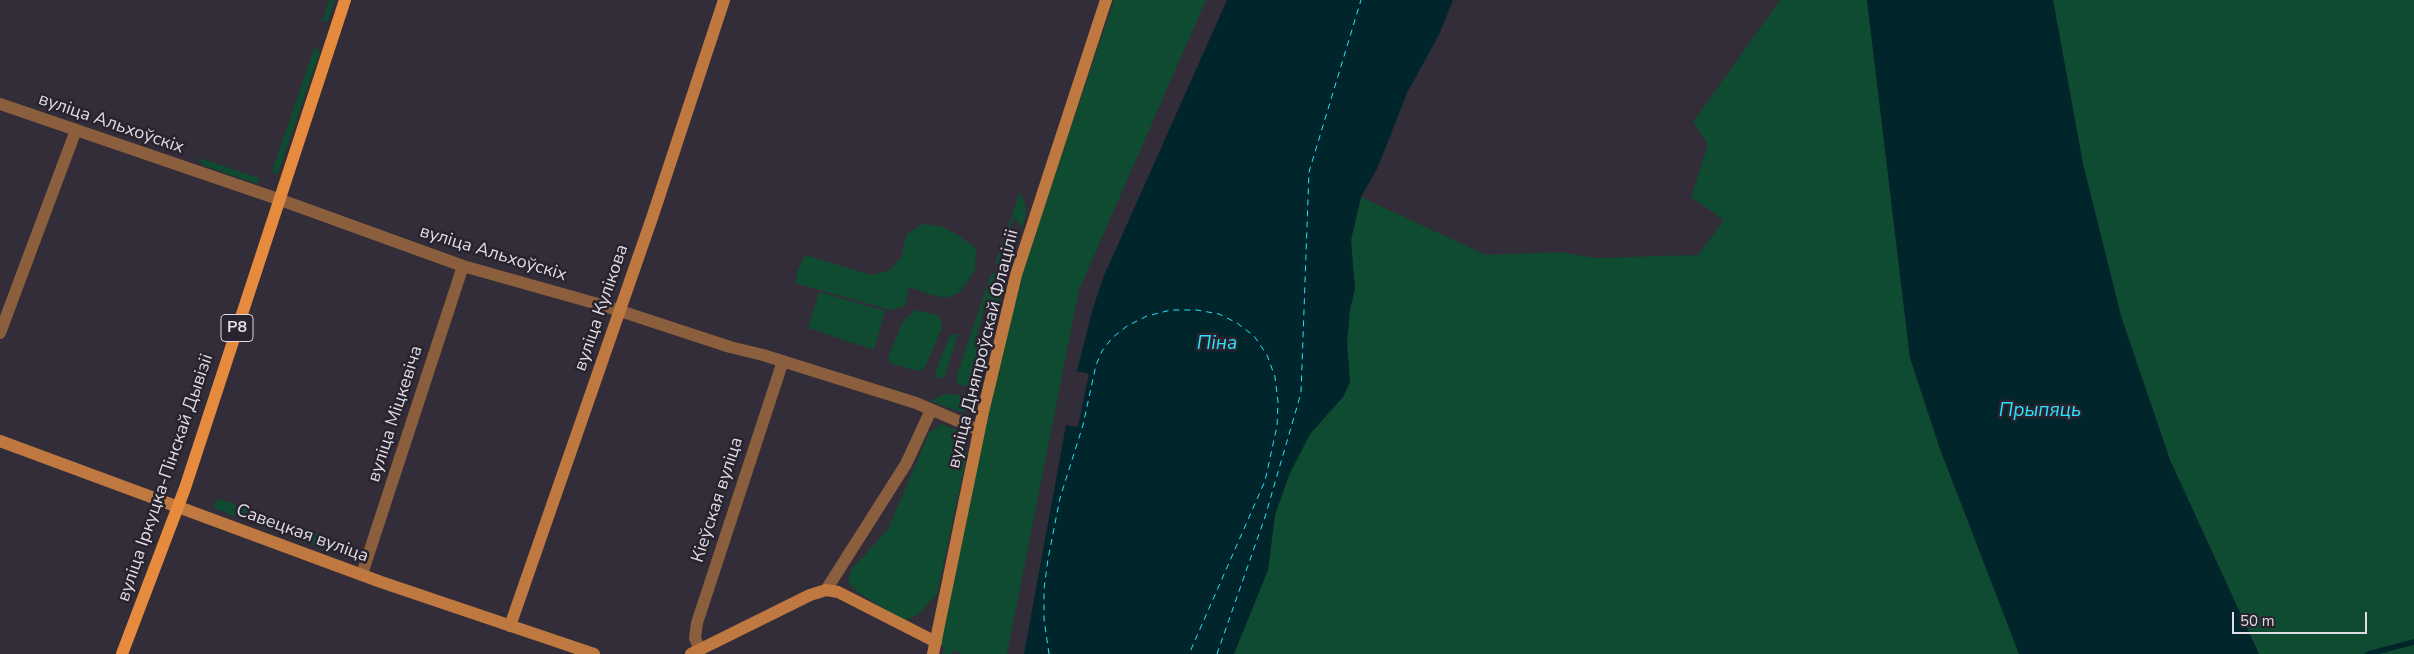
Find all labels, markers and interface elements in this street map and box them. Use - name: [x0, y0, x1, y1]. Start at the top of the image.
- street label: вуліца Альхоўскіх: [35, 89, 187, 159]
- street label: вуліца Альхоўскіх: [417, 221, 569, 287]
- street label: вуліца Дняпроўскай Флаціліі: [944, 227, 1024, 471]
- street label: вуліца Кулікова: [570, 242, 634, 374]
- road number: Р8: [221, 314, 253, 342]
- water label: Піна: [1197, 333, 1237, 355]
- street label: вуліца Міцкевіча: [364, 343, 428, 485]
- street label: вуліца Іркуцка-Пінскай Дывізіі: [113, 351, 219, 605]
- water label: Прыпяць: [1999, 400, 2081, 422]
- street label: Кіеўская вуліца: [688, 434, 748, 566]
- street label: Савецкая вуліца: [233, 500, 371, 568]
- scale bar: [2234, 602, 2369, 634]
- text: 50 m: [2240, 611, 2275, 631]

